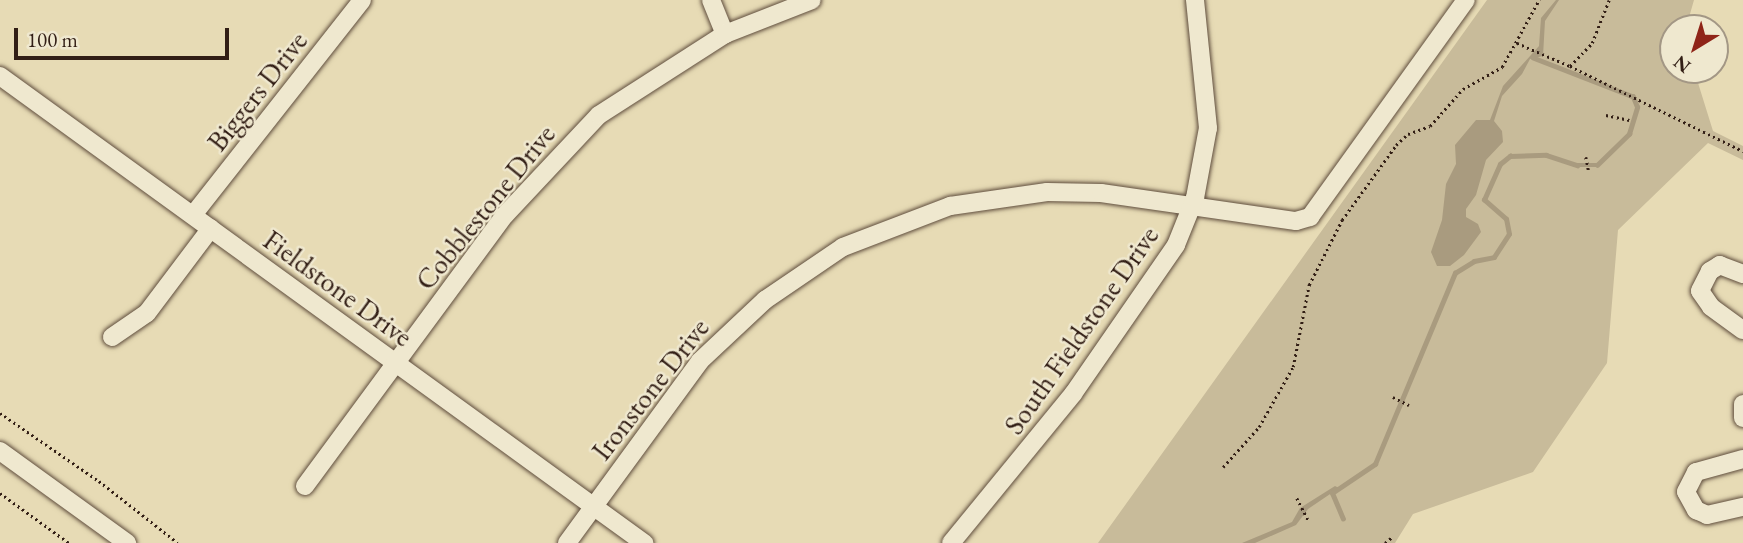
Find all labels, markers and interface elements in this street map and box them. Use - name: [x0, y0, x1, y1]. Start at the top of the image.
- scale bar: [18, 14, 233, 58]
- north arrow: [1659, 14, 1729, 84]
- street label: Biggers Drive: [200, 25, 314, 157]
- text: 100 m: [27, 26, 78, 53]
- text: N: [1668, 50, 1696, 79]
- street label: Cobblestone Drive: [408, 118, 562, 296]
- street label: South Fieldstone Drive: [997, 220, 1165, 440]
- street label: Fieldstone Drive: [257, 223, 419, 353]
- street label: Ironstone Drive: [584, 312, 716, 466]

